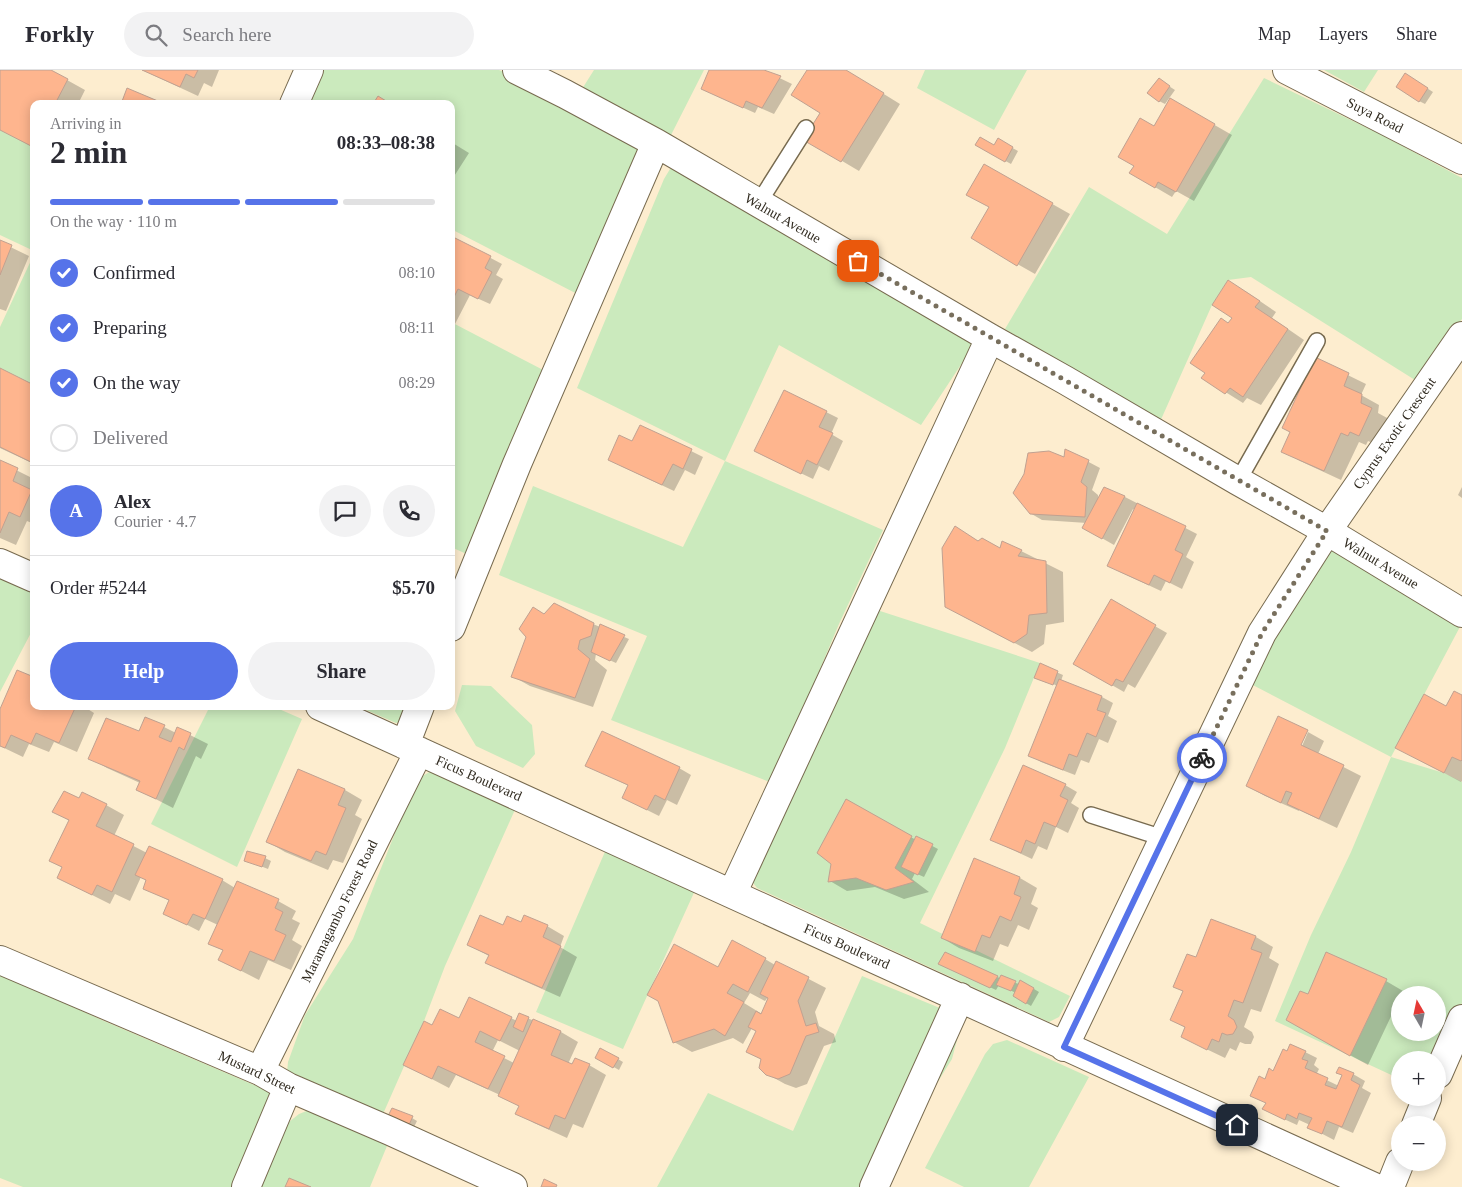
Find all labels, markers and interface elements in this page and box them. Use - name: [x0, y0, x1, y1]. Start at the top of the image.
- search box: [124, 12, 474, 57]
- text: Forkly: [25, 21, 94, 47]
- icon: search: [142, 21, 170, 49]
- text: Search here: [182, 24, 271, 45]
- text: Map: [1258, 24, 1291, 44]
- text: Layers: [1319, 24, 1368, 44]
- text: Share: [1396, 24, 1437, 44]
- street label: Suya Road: [1344, 95, 1405, 136]
- text: Arriving in: [50, 115, 122, 132]
- text: 08:33–08:38: [337, 132, 435, 153]
- text: 2 min: [50, 134, 127, 170]
- street label: Walnut Avenue: [742, 191, 823, 246]
- text: On the way · 110 m: [50, 213, 177, 230]
- pin: [837, 240, 879, 282]
- icon: bag: [844, 247, 872, 275]
- icon: check: [50, 259, 78, 287]
- text: Confirmed: [93, 262, 175, 283]
- text: 08:10: [399, 264, 435, 281]
- icon: check: [50, 314, 78, 342]
- text: Preparing: [93, 317, 167, 338]
- text: 08:11: [399, 319, 435, 336]
- icon: check: [50, 369, 78, 397]
- text: On the way: [93, 372, 181, 393]
- text: 08:29: [399, 374, 435, 391]
- street label: Cyprus Exotic Crescent: [1350, 374, 1439, 492]
- text: Delivered: [93, 427, 168, 448]
- button: chat: [319, 485, 371, 537]
- button: phone: [383, 485, 435, 537]
- text: Alex: [114, 491, 151, 512]
- text: A: [69, 500, 83, 521]
- text: Courier · 4.7: [114, 513, 196, 530]
- street label: Walnut Avenue: [1340, 535, 1421, 592]
- text: Order #5244: [50, 577, 147, 598]
- text: $5.70: [392, 577, 435, 598]
- button: Help: [50, 642, 238, 700]
- button: Share: [248, 642, 435, 700]
- courier: [1177, 733, 1227, 783]
- icon: bike: [1188, 744, 1216, 772]
- street label: Ficus Boulevard: [434, 753, 524, 804]
- street label: Maramagambo Forest Road: [298, 838, 380, 985]
- street label: Ficus Boulevard: [802, 921, 892, 972]
- north arrow: [1391, 986, 1446, 1041]
- map controls: [1391, 986, 1446, 1171]
- street label: Mustard Street: [216, 1048, 298, 1097]
- button: +: [1391, 1051, 1446, 1106]
- pin: [1216, 1104, 1258, 1146]
- icon: home: [1223, 1111, 1251, 1139]
- button: −: [1391, 1116, 1446, 1171]

